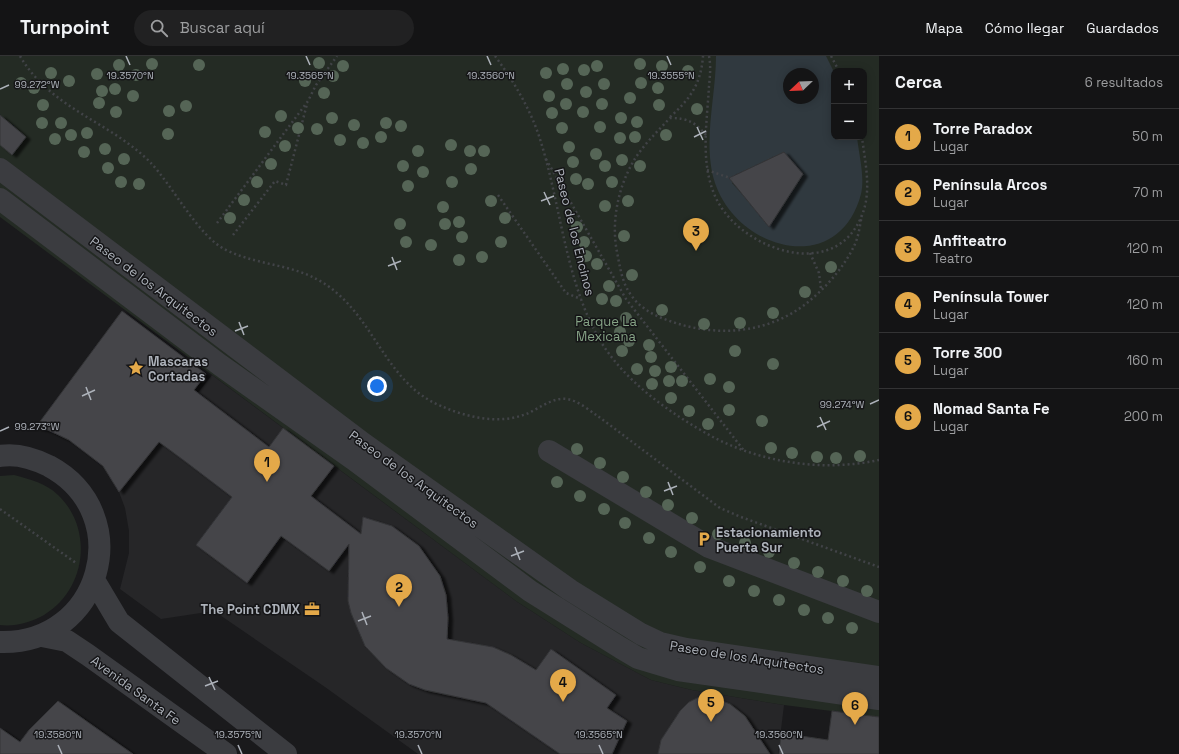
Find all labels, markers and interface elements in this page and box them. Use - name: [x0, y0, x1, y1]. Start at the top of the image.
- search box: [134, 10, 414, 46]
- text: Turnpoint: [20, 15, 110, 40]
- icon: search: [148, 17, 170, 39]
- text: Buscar aquí: [180, 18, 265, 37]
- text: Mapa: [926, 19, 963, 37]
- text: Cómo llegar: [985, 19, 1064, 37]
- text: Guardados: [1086, 19, 1159, 37]
- north arrow: [783, 68, 819, 104]
- map controls: [831, 68, 867, 140]
- button: +: [831, 68, 867, 104]
- text: 19.3570°N: [106, 69, 154, 82]
- text: 19.3565°N: [286, 69, 334, 82]
- text: 19.3560°N: [467, 69, 515, 82]
- text: 19.3555°N: [647, 69, 695, 82]
- text: Cerca: [895, 71, 942, 93]
- text: 6 resultados: [1085, 74, 1163, 91]
- text: 99.272°W: [15, 78, 60, 91]
- button: −: [831, 104, 867, 140]
- text: Torre Paradox: [933, 119, 1033, 138]
- text: 1: [905, 128, 911, 145]
- text: 50 m: [1132, 128, 1163, 145]
- text: Lugar: [933, 138, 969, 155]
- street label: Paseo de los Encinos: [550, 167, 599, 298]
- text: Península Arcos: [933, 175, 1047, 194]
- text: 2: [904, 184, 912, 201]
- text: 70 m: [1133, 184, 1163, 201]
- text: Lugar: [933, 194, 969, 211]
- pin: 3: [683, 218, 709, 251]
- text: Anfiteatro: [933, 231, 1007, 250]
- street label: Paseo de los Arquitectos: [86, 233, 221, 340]
- text: 3: [904, 240, 912, 257]
- text: 120 m: [1127, 240, 1163, 257]
- text: Teatro: [933, 250, 973, 267]
- text: Península Tower: [933, 287, 1049, 306]
- text: 4: [904, 296, 912, 313]
- text: 120 m: [1127, 296, 1163, 313]
- text: Lugar: [933, 306, 969, 323]
- park label: Parque La Mexicana: [575, 313, 637, 345]
- text: Torre 300: [933, 343, 1002, 362]
- text: 5: [904, 352, 912, 369]
- text: 160 m: [1127, 352, 1163, 369]
- place label: Mascaras Cortadas: [148, 353, 208, 385]
- place icon: Mascaras Cortadas: [127, 359, 145, 377]
- text: Lugar: [933, 362, 969, 379]
- your location: [367, 376, 387, 396]
- text: 99.274°W: [820, 398, 864, 411]
- text: Nomad Santa Fe: [933, 399, 1050, 418]
- text: 6: [904, 408, 912, 425]
- text: 200 m: [1124, 408, 1163, 425]
- text: Lugar: [933, 418, 969, 435]
- text: 99.273°W: [15, 420, 60, 433]
- street label: Paseo de los Arquitectos: [346, 427, 482, 532]
- pin: 1: [254, 449, 280, 482]
- place label: Estacionamiento Puerta Sur: [716, 524, 821, 556]
- parking icon: Estacionamiento Puerta Sur: [695, 530, 713, 548]
- pin: 2: [386, 574, 412, 607]
- office icon: The Point CDMX: [303, 600, 321, 618]
- place label: The Point CDMX: [201, 601, 301, 618]
- street label: Paseo de los Arquitectos: [669, 637, 825, 678]
- street label: Avenida Santa Fe: [87, 652, 184, 729]
- pin: 4: [550, 669, 576, 702]
- pin: 5: [698, 689, 724, 722]
- pin: 6: [842, 692, 868, 725]
- text: 19.3580°N: [34, 728, 82, 741]
- text: 19.3575°N: [215, 728, 261, 741]
- text: 19.3570°N: [394, 728, 442, 741]
- text: 19.3565°N: [575, 728, 623, 741]
- text: 19.3560°N: [755, 728, 803, 741]

